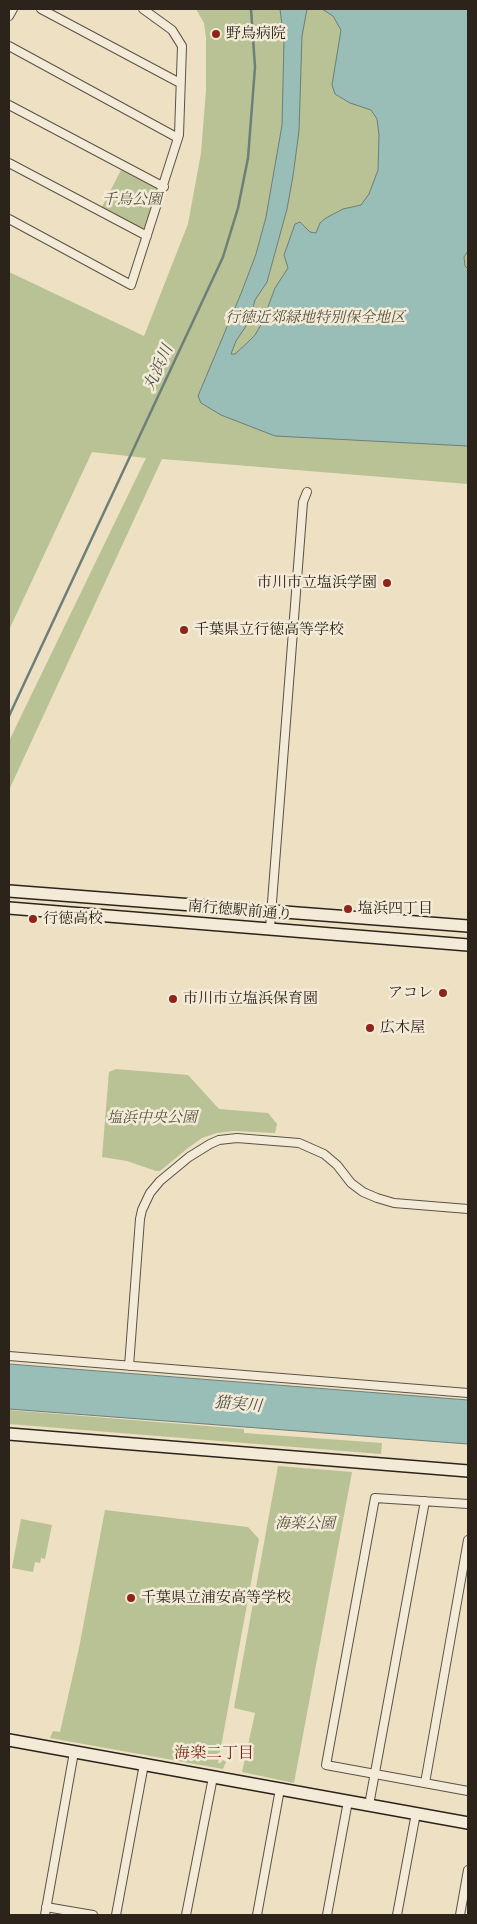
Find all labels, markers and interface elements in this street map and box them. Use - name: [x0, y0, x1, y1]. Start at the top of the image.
- place label: 野鳥病院: [226, 25, 286, 43]
- marker: 野鳥病院: [210, 28, 222, 40]
- park label: 千鳥公園: [102, 191, 162, 209]
- park label: 行徳近郊緑地特別保全地区: [225, 309, 405, 327]
- water label: 丸浜川: [140, 342, 178, 394]
- place label: 市川市立塩浜学園: [257, 574, 377, 592]
- marker: 市川市立塩浜学園: [381, 577, 393, 589]
- place label: 千葉県立行徳高等学校: [194, 621, 344, 639]
- marker: 千葉県立行徳高等学校: [178, 624, 190, 636]
- street label: 南行徳駅前通り: [187, 897, 293, 925]
- place label: 塩浜四丁目: [358, 900, 433, 918]
- marker: 塩浜四丁目: [342, 903, 354, 915]
- place label: 行徳高校: [43, 910, 103, 928]
- marker: 行徳高校: [27, 913, 39, 925]
- place label: アコレ: [388, 984, 433, 1002]
- marker: アコレ: [437, 987, 449, 999]
- place label: 市川市立塩浜保育園: [183, 990, 318, 1008]
- marker: 市川市立塩浜保育園: [167, 993, 179, 1005]
- place label: 広木屋: [380, 1019, 425, 1037]
- marker: 広木屋: [364, 1022, 376, 1034]
- park label: 塩浜中央公園: [107, 1109, 197, 1127]
- water label: 猫実川: [213, 1393, 263, 1417]
- park label: 海楽公園: [275, 1515, 335, 1533]
- place label: 千葉県立浦安高等学校: [141, 1589, 291, 1607]
- marker: 千葉県立浦安高等学校: [125, 1592, 137, 1604]
- district label: 海楽二丁目: [174, 1744, 254, 1764]

